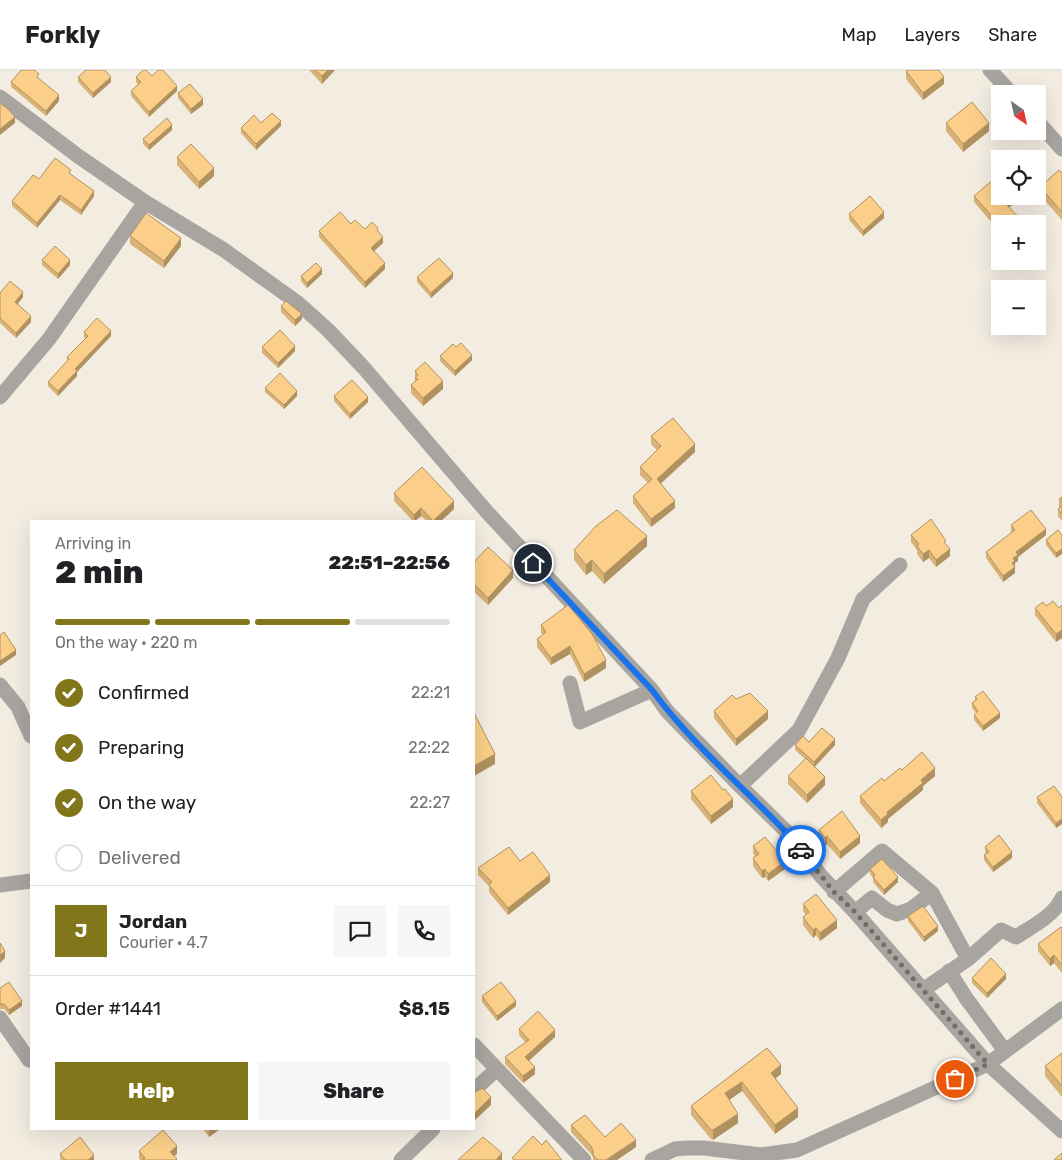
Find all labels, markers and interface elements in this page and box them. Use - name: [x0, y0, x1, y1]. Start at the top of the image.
- text: Forkly: [25, 21, 100, 49]
- text: Map: [842, 24, 877, 46]
- text: Layers: [905, 24, 960, 46]
- text: Share: [988, 24, 1037, 46]
- north arrow: [991, 85, 1046, 140]
- map controls: [991, 85, 1046, 335]
- button: locate: [991, 150, 1046, 205]
- button: +: [991, 215, 1046, 270]
- button: −: [991, 280, 1046, 335]
- text: Arriving in: [55, 534, 131, 553]
- pin: [512, 542, 554, 584]
- icon: home: [519, 549, 547, 577]
- text: 22:51–22:56: [328, 551, 450, 574]
- text: 2 min: [55, 553, 144, 591]
- text: On the way · 220 m: [55, 633, 197, 652]
- icon: check: [55, 679, 83, 707]
- text: Confirmed: [98, 681, 189, 704]
- text: 22:21: [411, 683, 450, 702]
- icon: check: [55, 734, 83, 762]
- text: Preparing: [98, 736, 184, 759]
- text: 22:22: [408, 738, 450, 757]
- icon: check: [55, 789, 83, 817]
- text: On the way: [98, 791, 196, 814]
- text: 22:27: [410, 793, 450, 812]
- courier: [776, 825, 826, 875]
- icon: car: [787, 836, 815, 864]
- text: Delivered: [98, 846, 181, 869]
- button: chat: [334, 905, 386, 957]
- button: phone: [398, 905, 450, 957]
- text: Jordan: [119, 910, 187, 933]
- text: J: [75, 919, 87, 942]
- text: Courier · 4.7: [119, 933, 208, 952]
- text: Order #1441: [55, 997, 161, 1020]
- text: $8.15: [399, 997, 450, 1020]
- pin: [934, 1058, 976, 1100]
- button: Help: [55, 1062, 248, 1120]
- button: Share: [258, 1062, 450, 1120]
- icon: bag: [941, 1065, 969, 1093]

